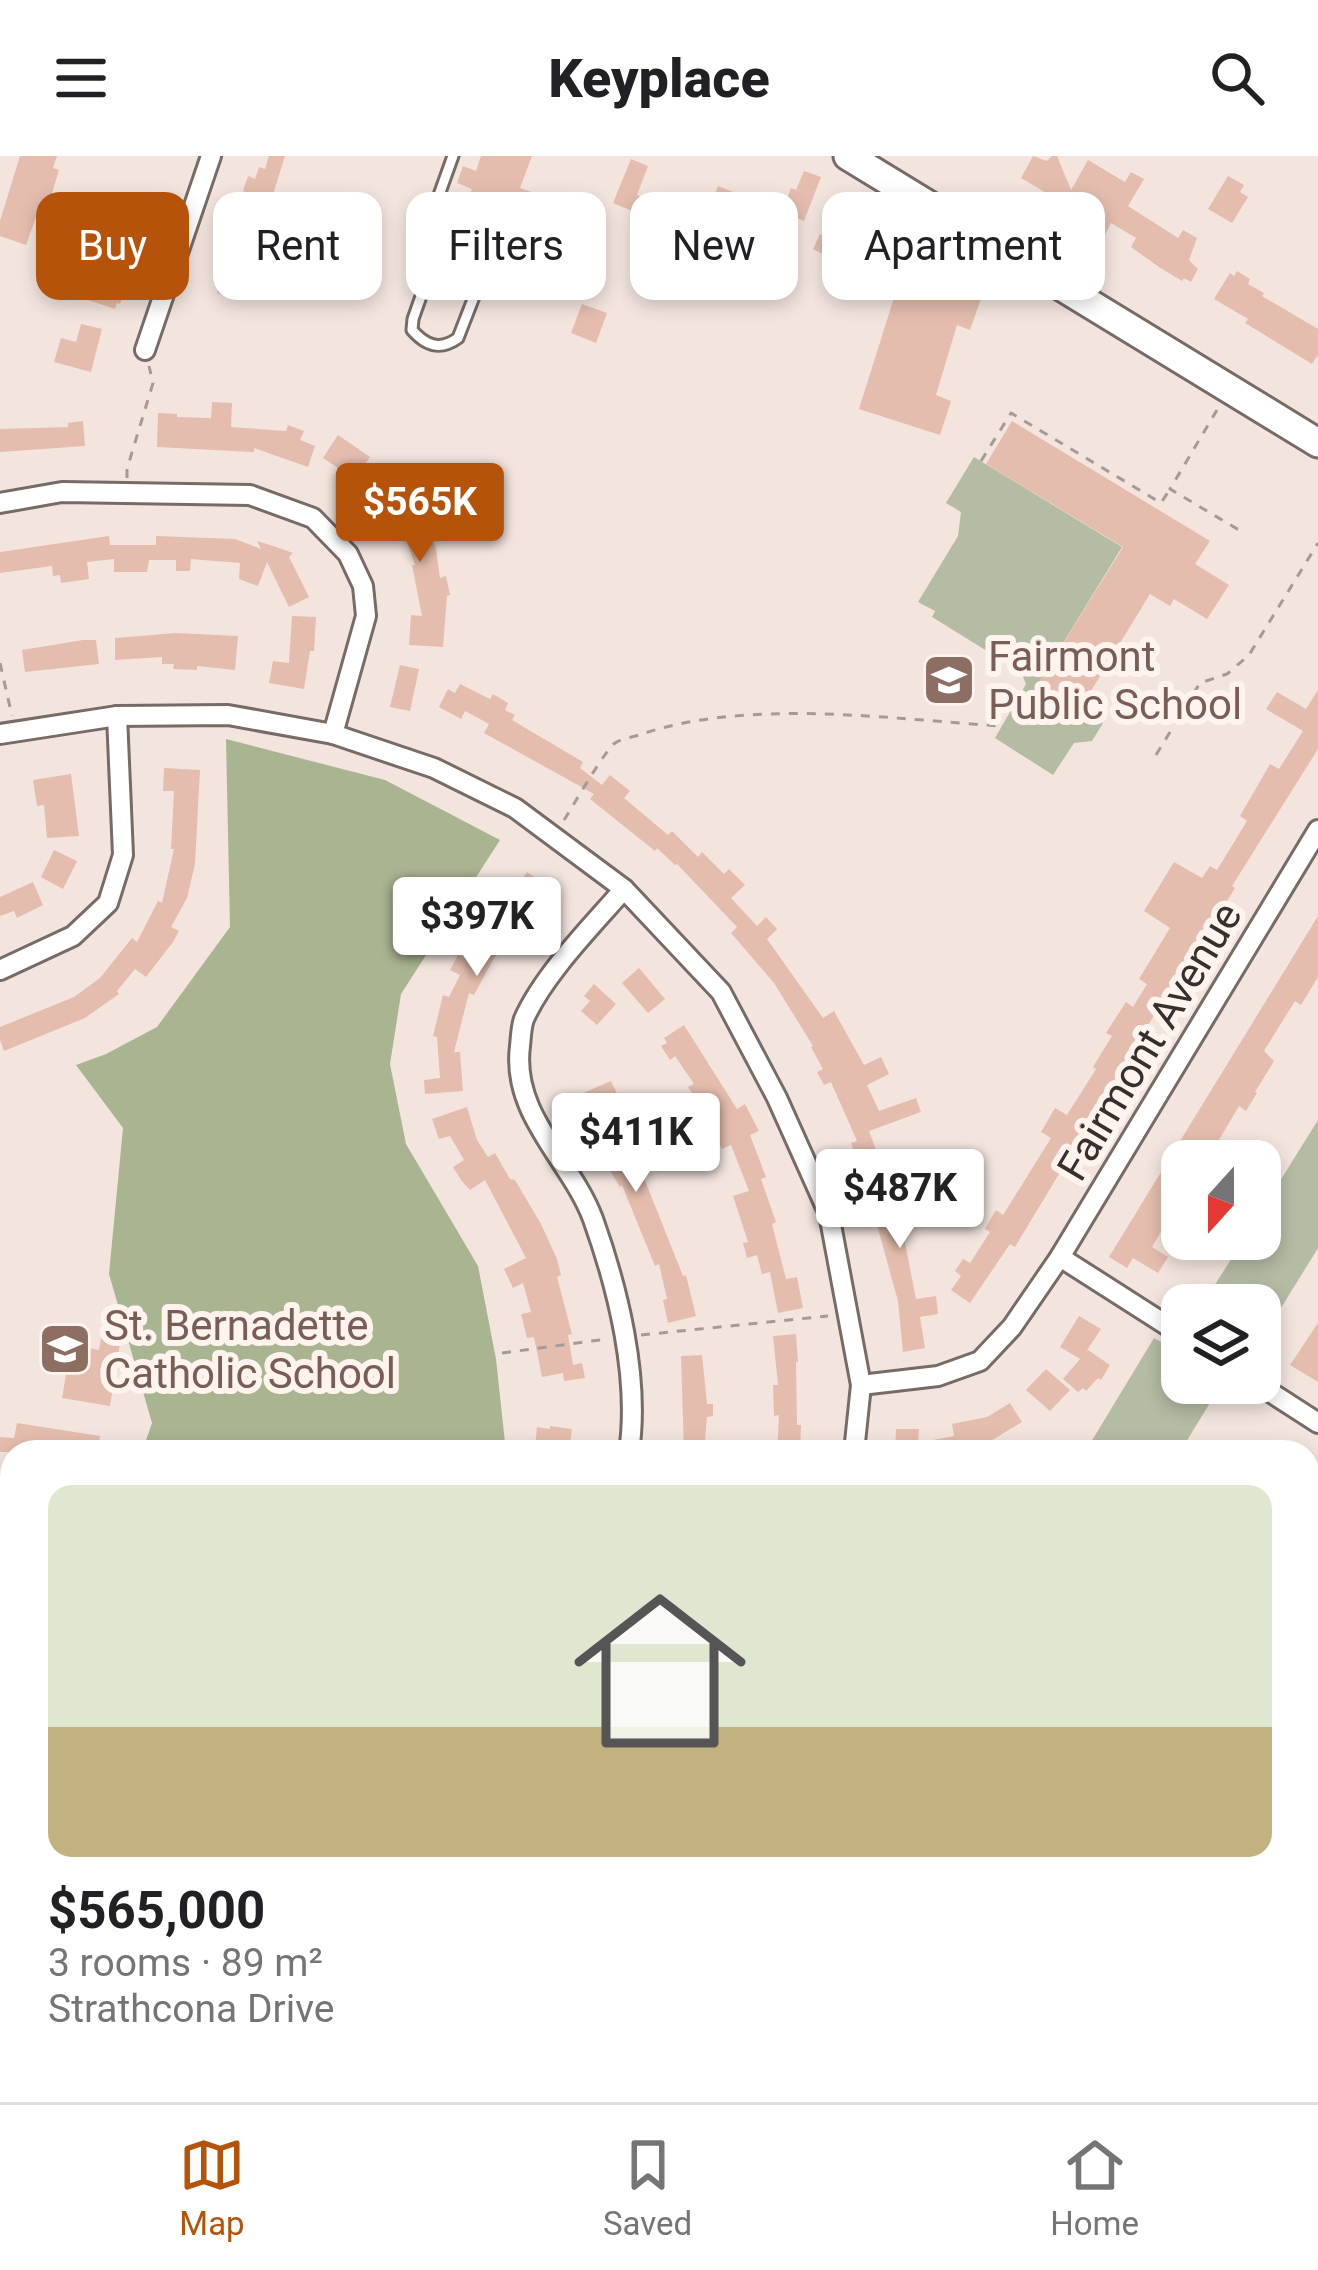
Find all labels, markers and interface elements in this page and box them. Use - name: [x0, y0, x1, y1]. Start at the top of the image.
- icon: menu: [48, 45, 114, 111]
- icon: search: [1204, 45, 1270, 111]
- text: Keyplace: [548, 47, 770, 110]
- chip: Buy: [36, 192, 189, 300]
- chip: Rent: [213, 192, 382, 300]
- chip: Filters: [406, 192, 606, 300]
- chip: New: [630, 192, 798, 300]
- chip: Apartment: [822, 192, 1105, 300]
- pin: $565K: [336, 463, 504, 565]
- text: $565K: [363, 479, 477, 525]
- place label: Fairmont Public School: [988, 632, 1242, 729]
- school or university icon: Fairmont Public School: [921, 652, 977, 708]
- pin: $397K: [393, 877, 561, 979]
- text: $397K: [420, 893, 534, 939]
- street label: Fairmont Avenue: [1047, 894, 1252, 1189]
- pin: $411K: [552, 1093, 720, 1195]
- text: $411K: [579, 1109, 693, 1155]
- north arrow: [1161, 1140, 1281, 1260]
- map controls: [1161, 1140, 1281, 1404]
- pin: $487K: [816, 1149, 984, 1251]
- text: $487K: [843, 1165, 957, 1211]
- button: layers: [1161, 1284, 1281, 1404]
- place label: St. Bernadette Catholic School: [104, 1301, 396, 1398]
- school or university icon: St. Bernadette Catholic School: [37, 1321, 93, 1377]
- icon: home: [552, 1563, 768, 1779]
- text: $565,000: [48, 1881, 265, 1940]
- text: 3 rooms · 89 m²: [48, 1940, 323, 1986]
- text: Strathcona Drive: [48, 1986, 335, 2032]
- tab: Map: [179, 2132, 245, 2243]
- tab: Saved: [603, 2132, 692, 2243]
- tab: Home: [1050, 2132, 1139, 2243]

